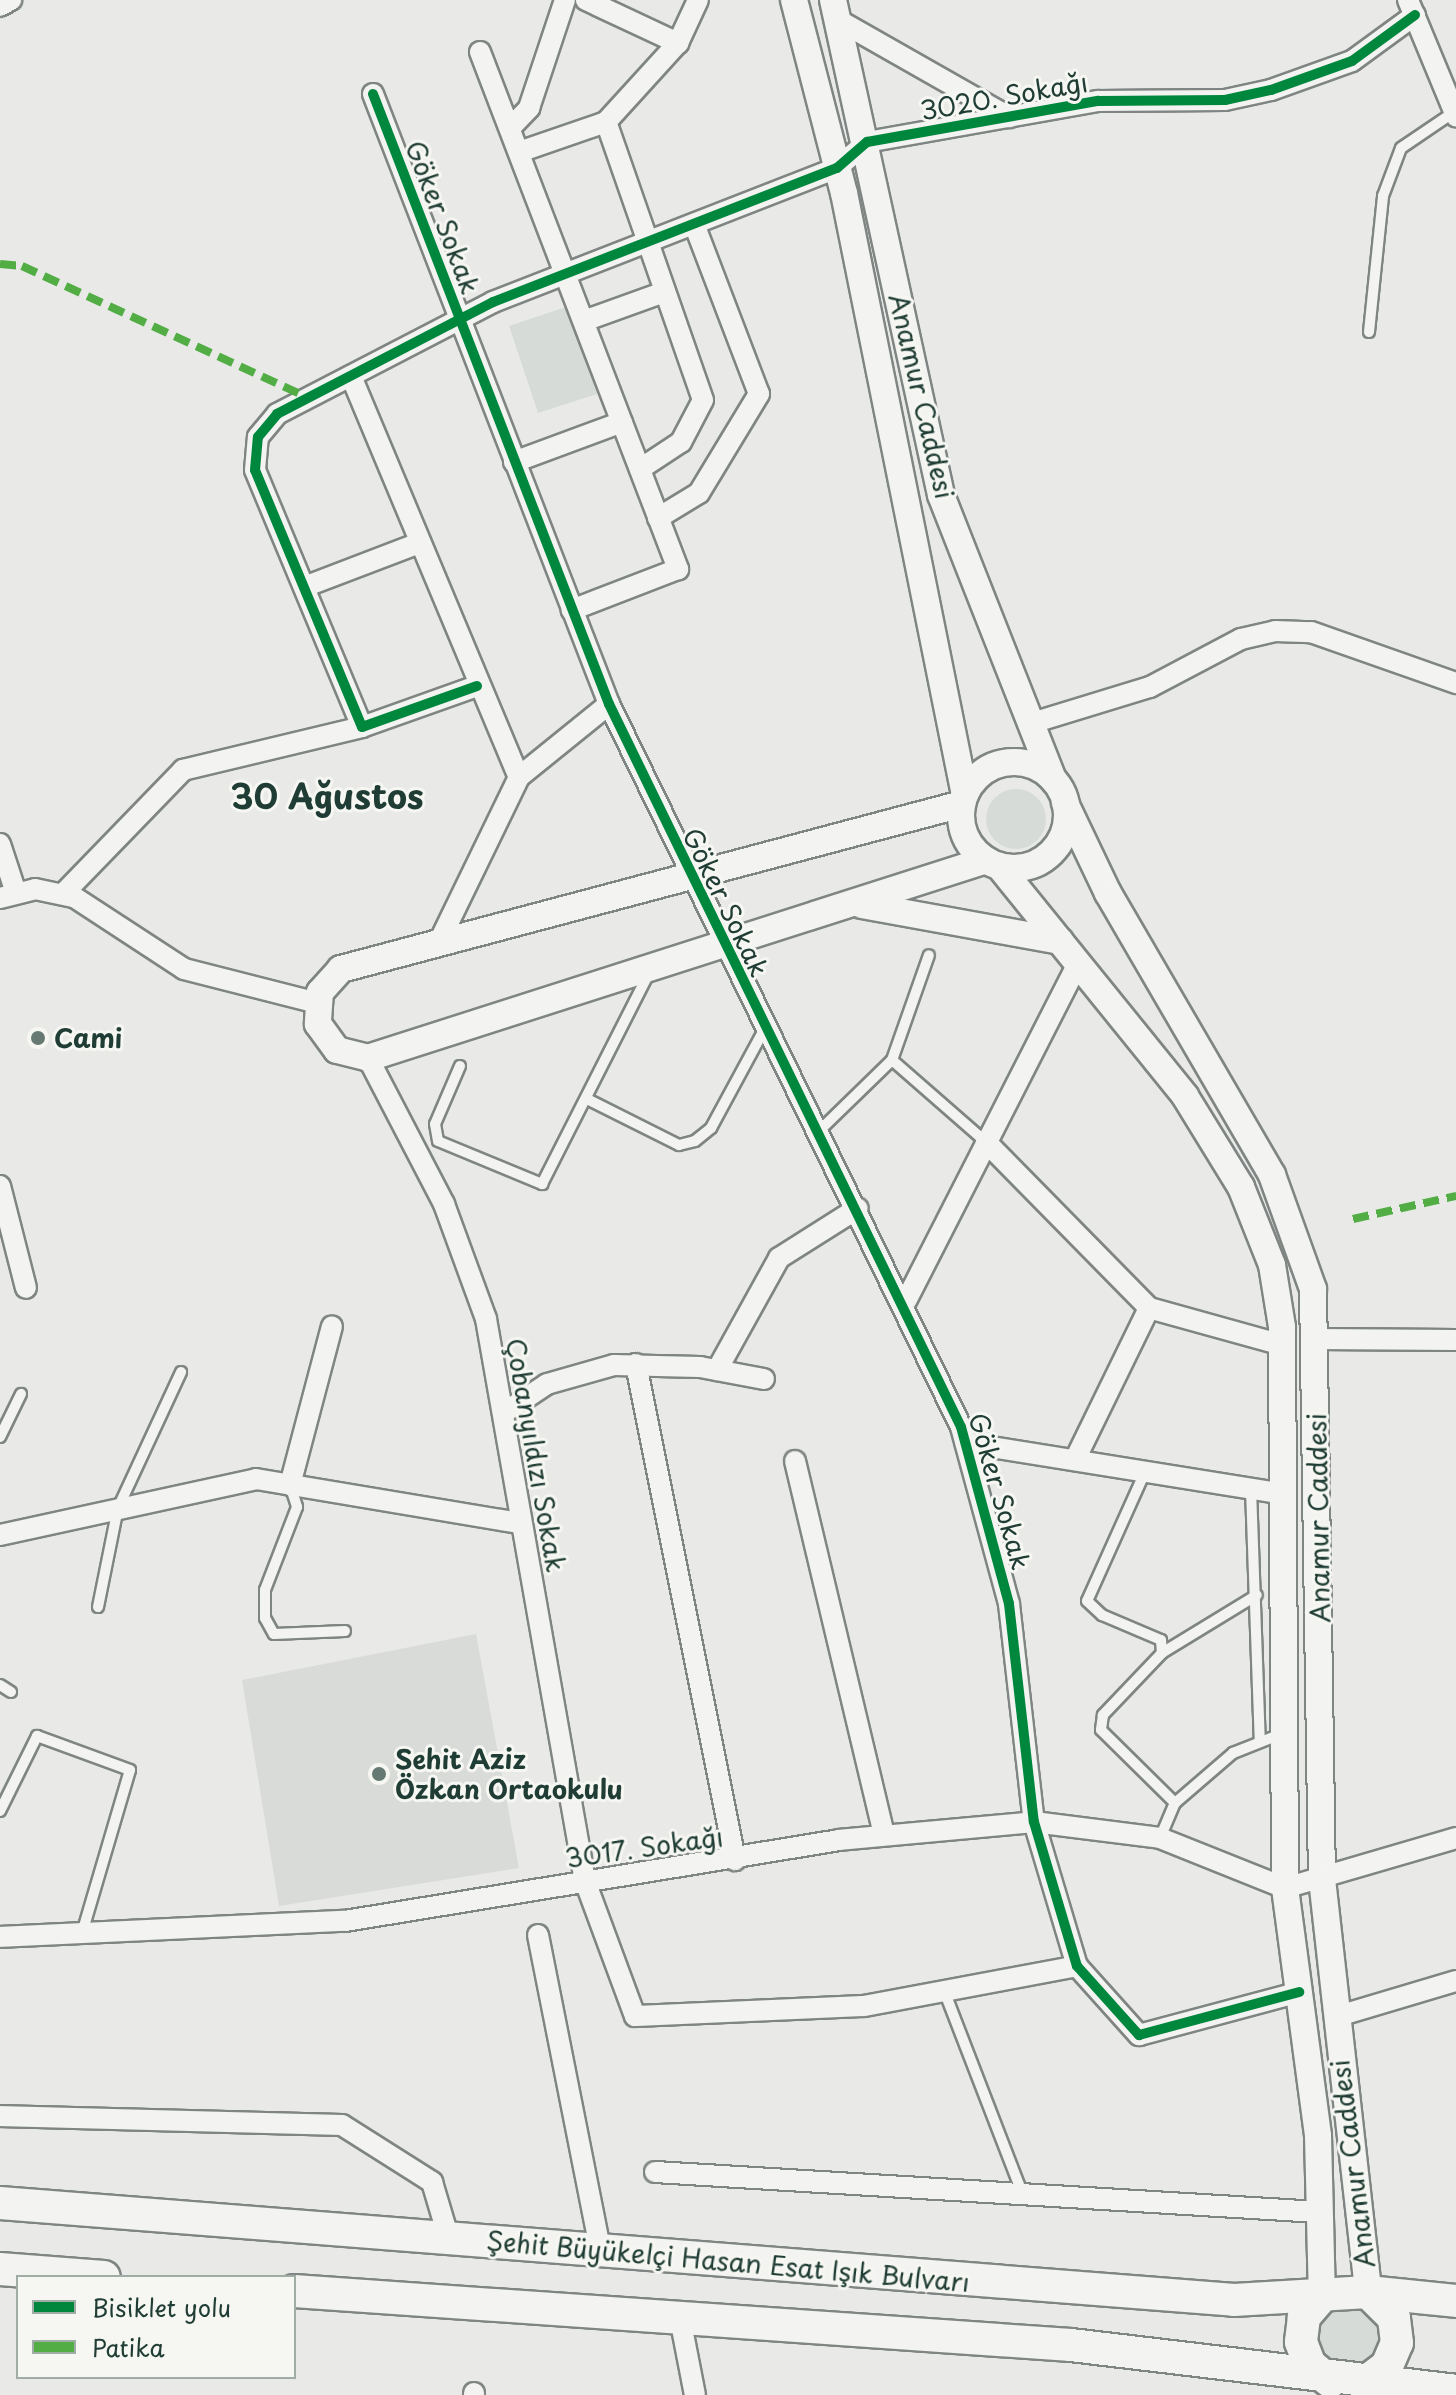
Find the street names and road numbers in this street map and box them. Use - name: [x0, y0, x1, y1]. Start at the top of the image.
- street label: 3020. Sokağı: [917, 66, 1091, 126]
- street label: Göker Sokak: [399, 135, 487, 299]
- street label: Anamur Caddesi: [883, 291, 961, 501]
- street label: Göker Sokak: [676, 822, 776, 982]
- street label: Çobanyıldızı Sokak: [500, 1335, 572, 1575]
- street label: Göker Sokak: [963, 1408, 1037, 1574]
- street label: Anamur Caddesi: [1301, 1413, 1335, 1623]
- street label: 3017. Sokağı: [562, 1820, 726, 1874]
- street label: Anamur Caddesi: [1324, 2058, 1380, 2270]
- street label: Şehit Büyükelçi Hasan Esat Işık Bulvarı: [483, 2224, 973, 2298]

